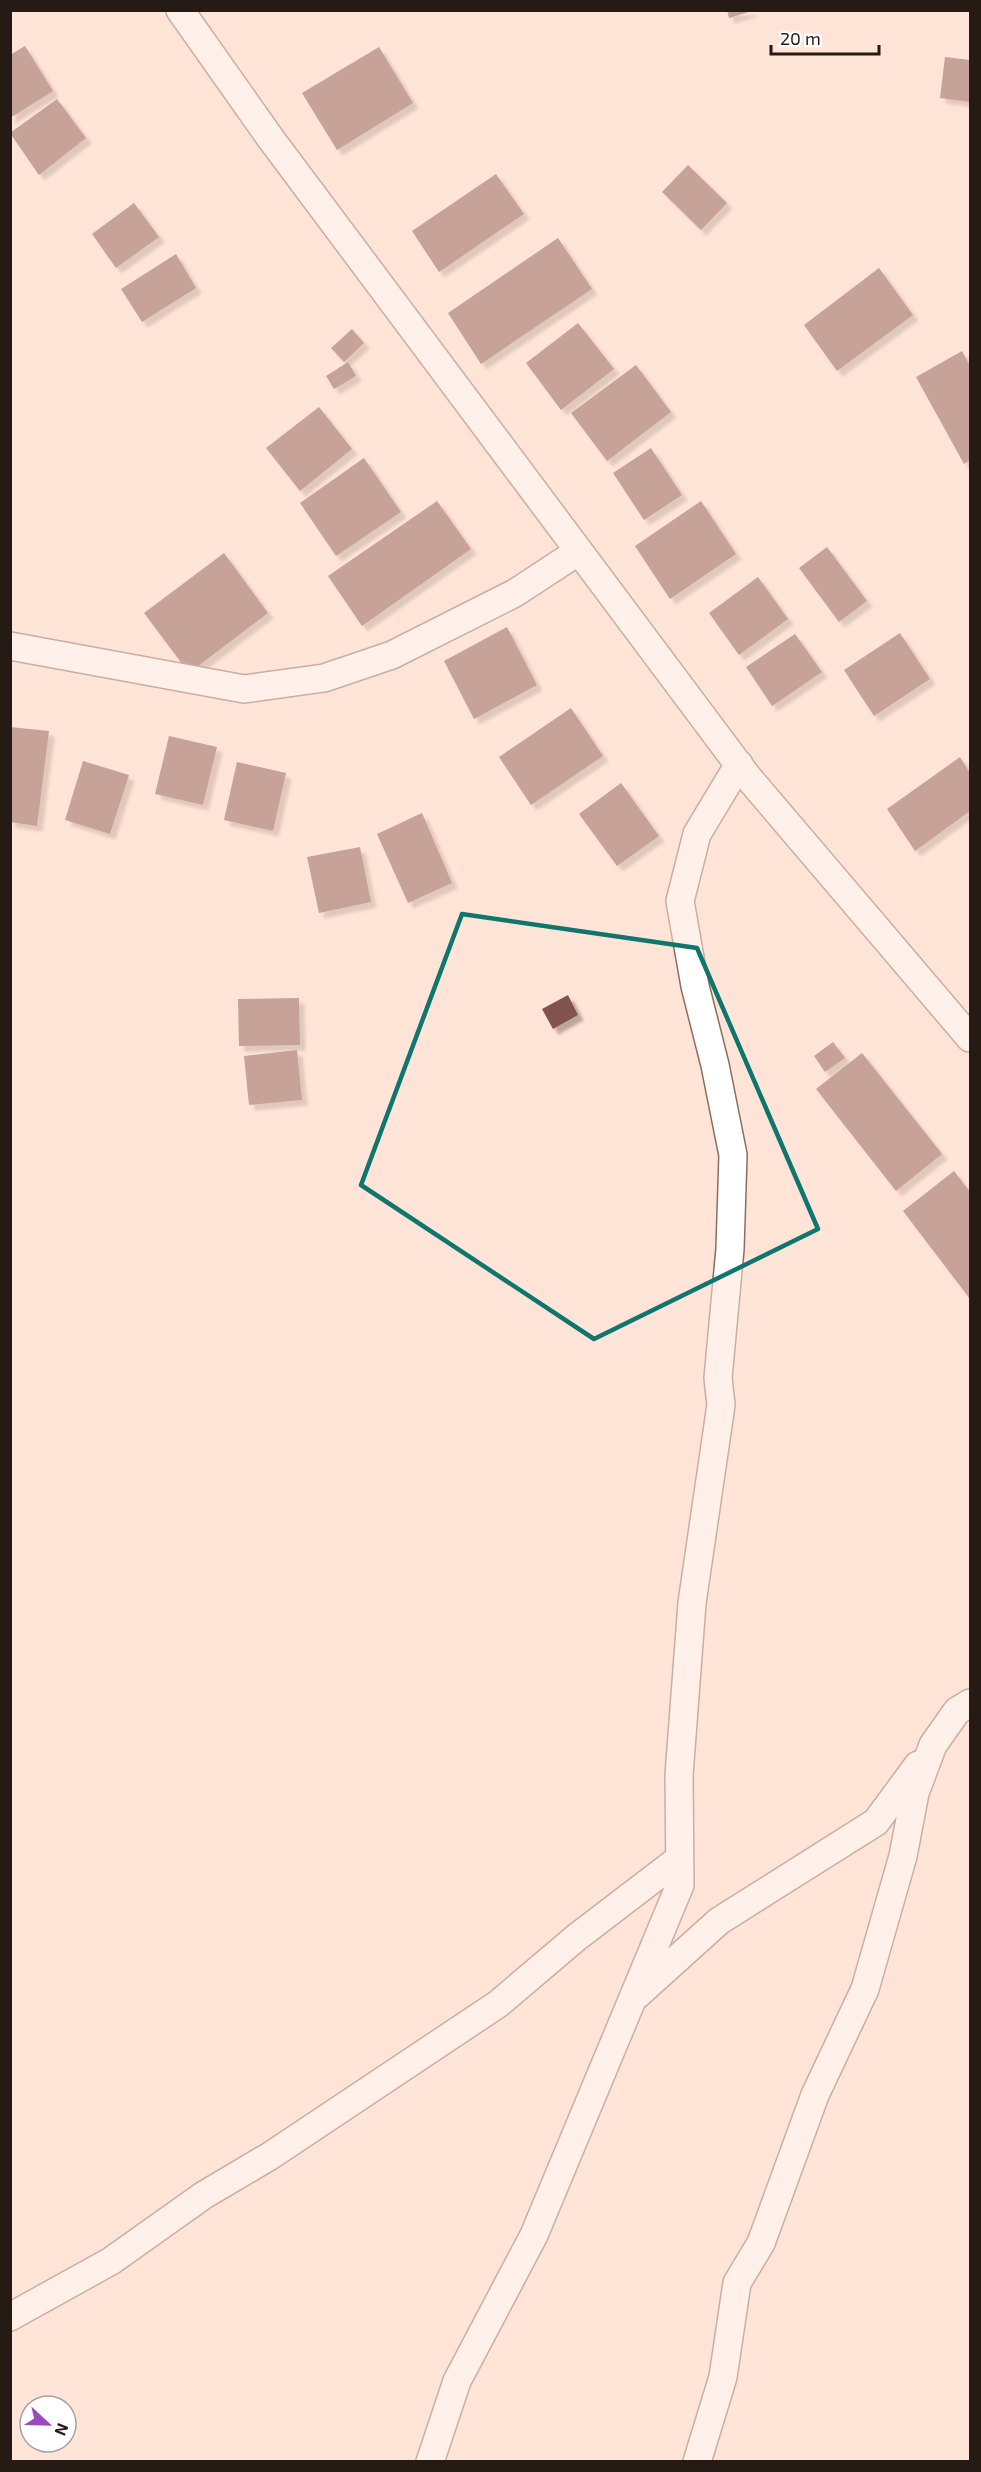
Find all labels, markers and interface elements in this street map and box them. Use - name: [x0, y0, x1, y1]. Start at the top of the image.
- scale bar: [771, 18, 879, 56]
- text: 20 m: [780, 27, 821, 49]
- north arrow: [18, 2394, 78, 2454]
- text: N: [51, 2421, 73, 2439]

